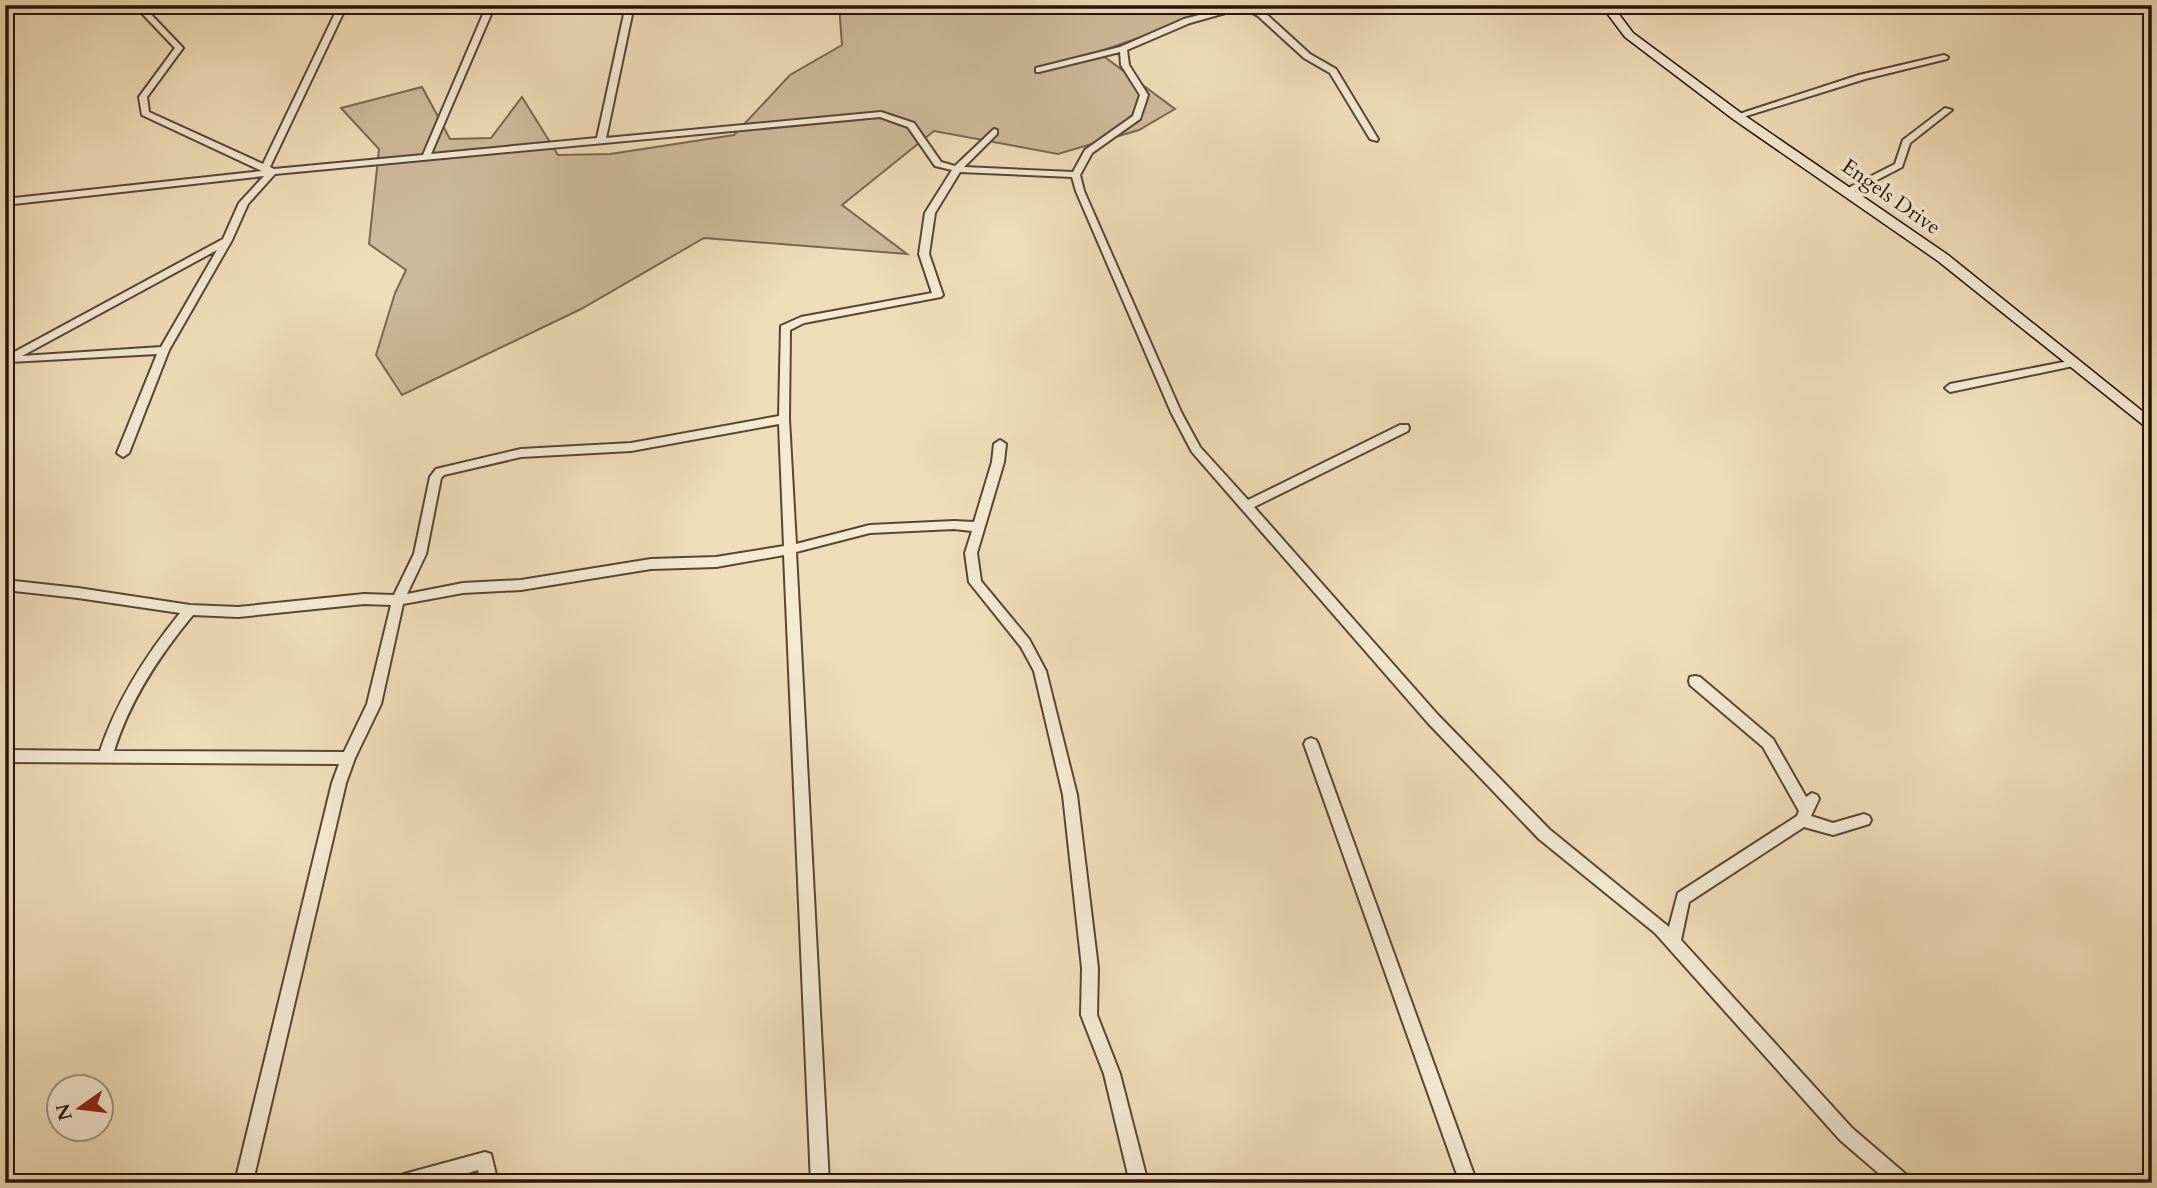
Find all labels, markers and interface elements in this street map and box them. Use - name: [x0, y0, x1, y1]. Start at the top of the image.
- street label: Engels Drive: [1836, 152, 1946, 242]
- north arrow: [46, 1072, 116, 1142]
- text: N: [50, 1100, 79, 1123]

